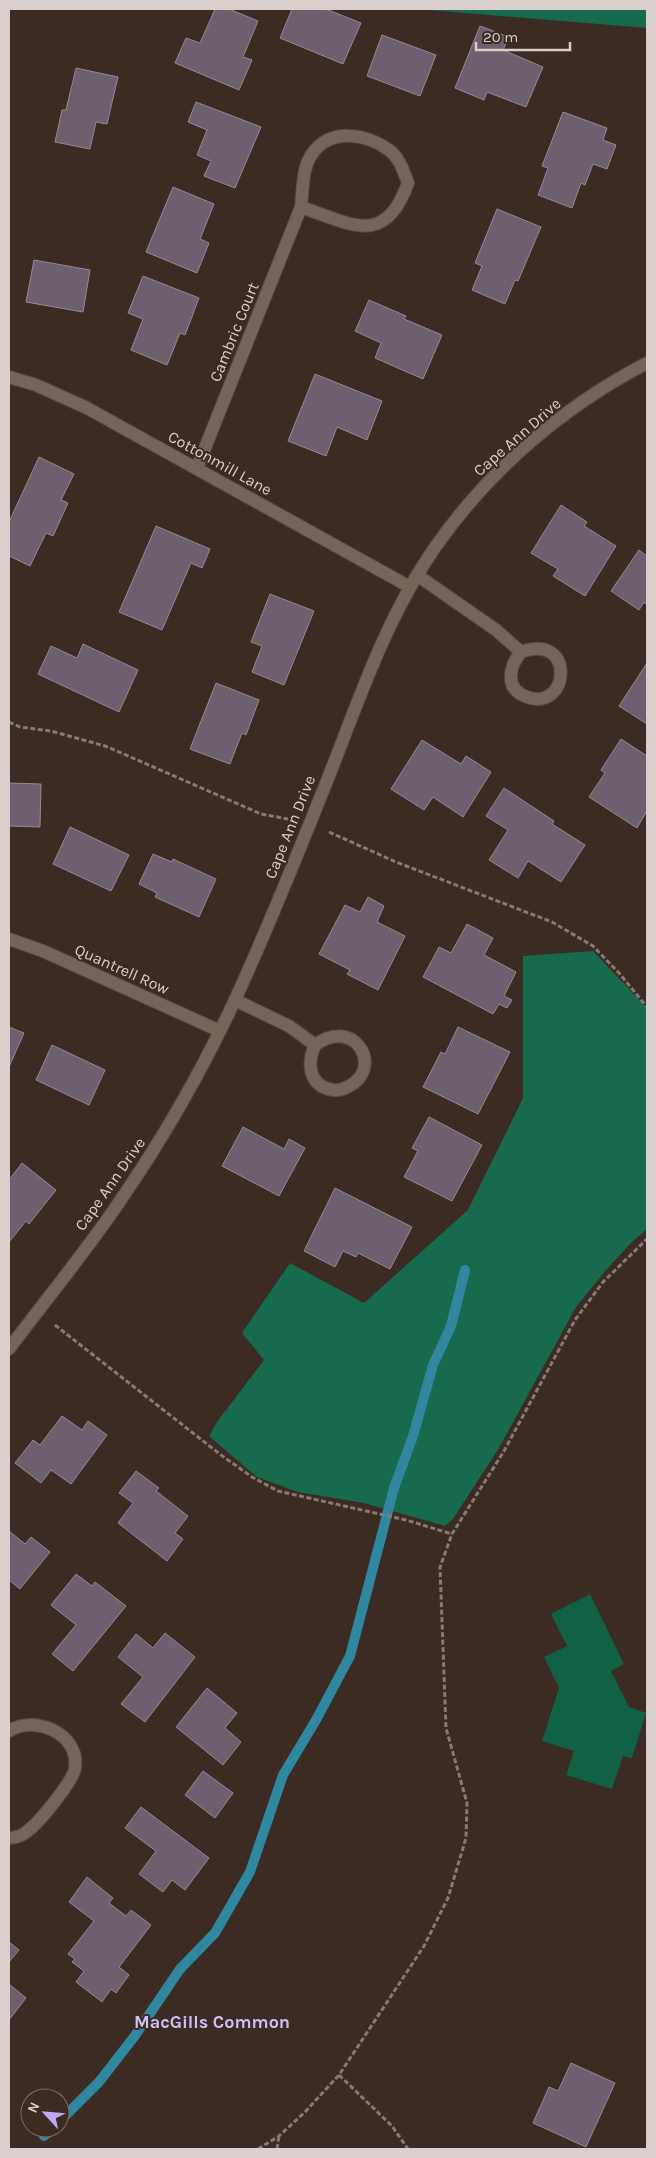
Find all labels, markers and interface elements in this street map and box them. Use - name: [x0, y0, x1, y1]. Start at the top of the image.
- scale bar: [476, 20, 570, 52]
- text: 20 m: [483, 28, 518, 46]
- street label: Cambric Court: [205, 279, 263, 385]
- street label: Cape Ann Drive: [469, 394, 565, 480]
- street label: Cottonmill Lane: [165, 427, 275, 499]
- street label: Cape Ann Drive: [261, 773, 319, 881]
- street label: Quantrell Row: [72, 940, 173, 998]
- street label: Cape Ann Drive: [71, 1134, 149, 1234]
- district label: MacGills Common: [134, 2011, 290, 2033]
- north arrow: [20, 2088, 70, 2138]
- text: N: [24, 2099, 44, 2116]

